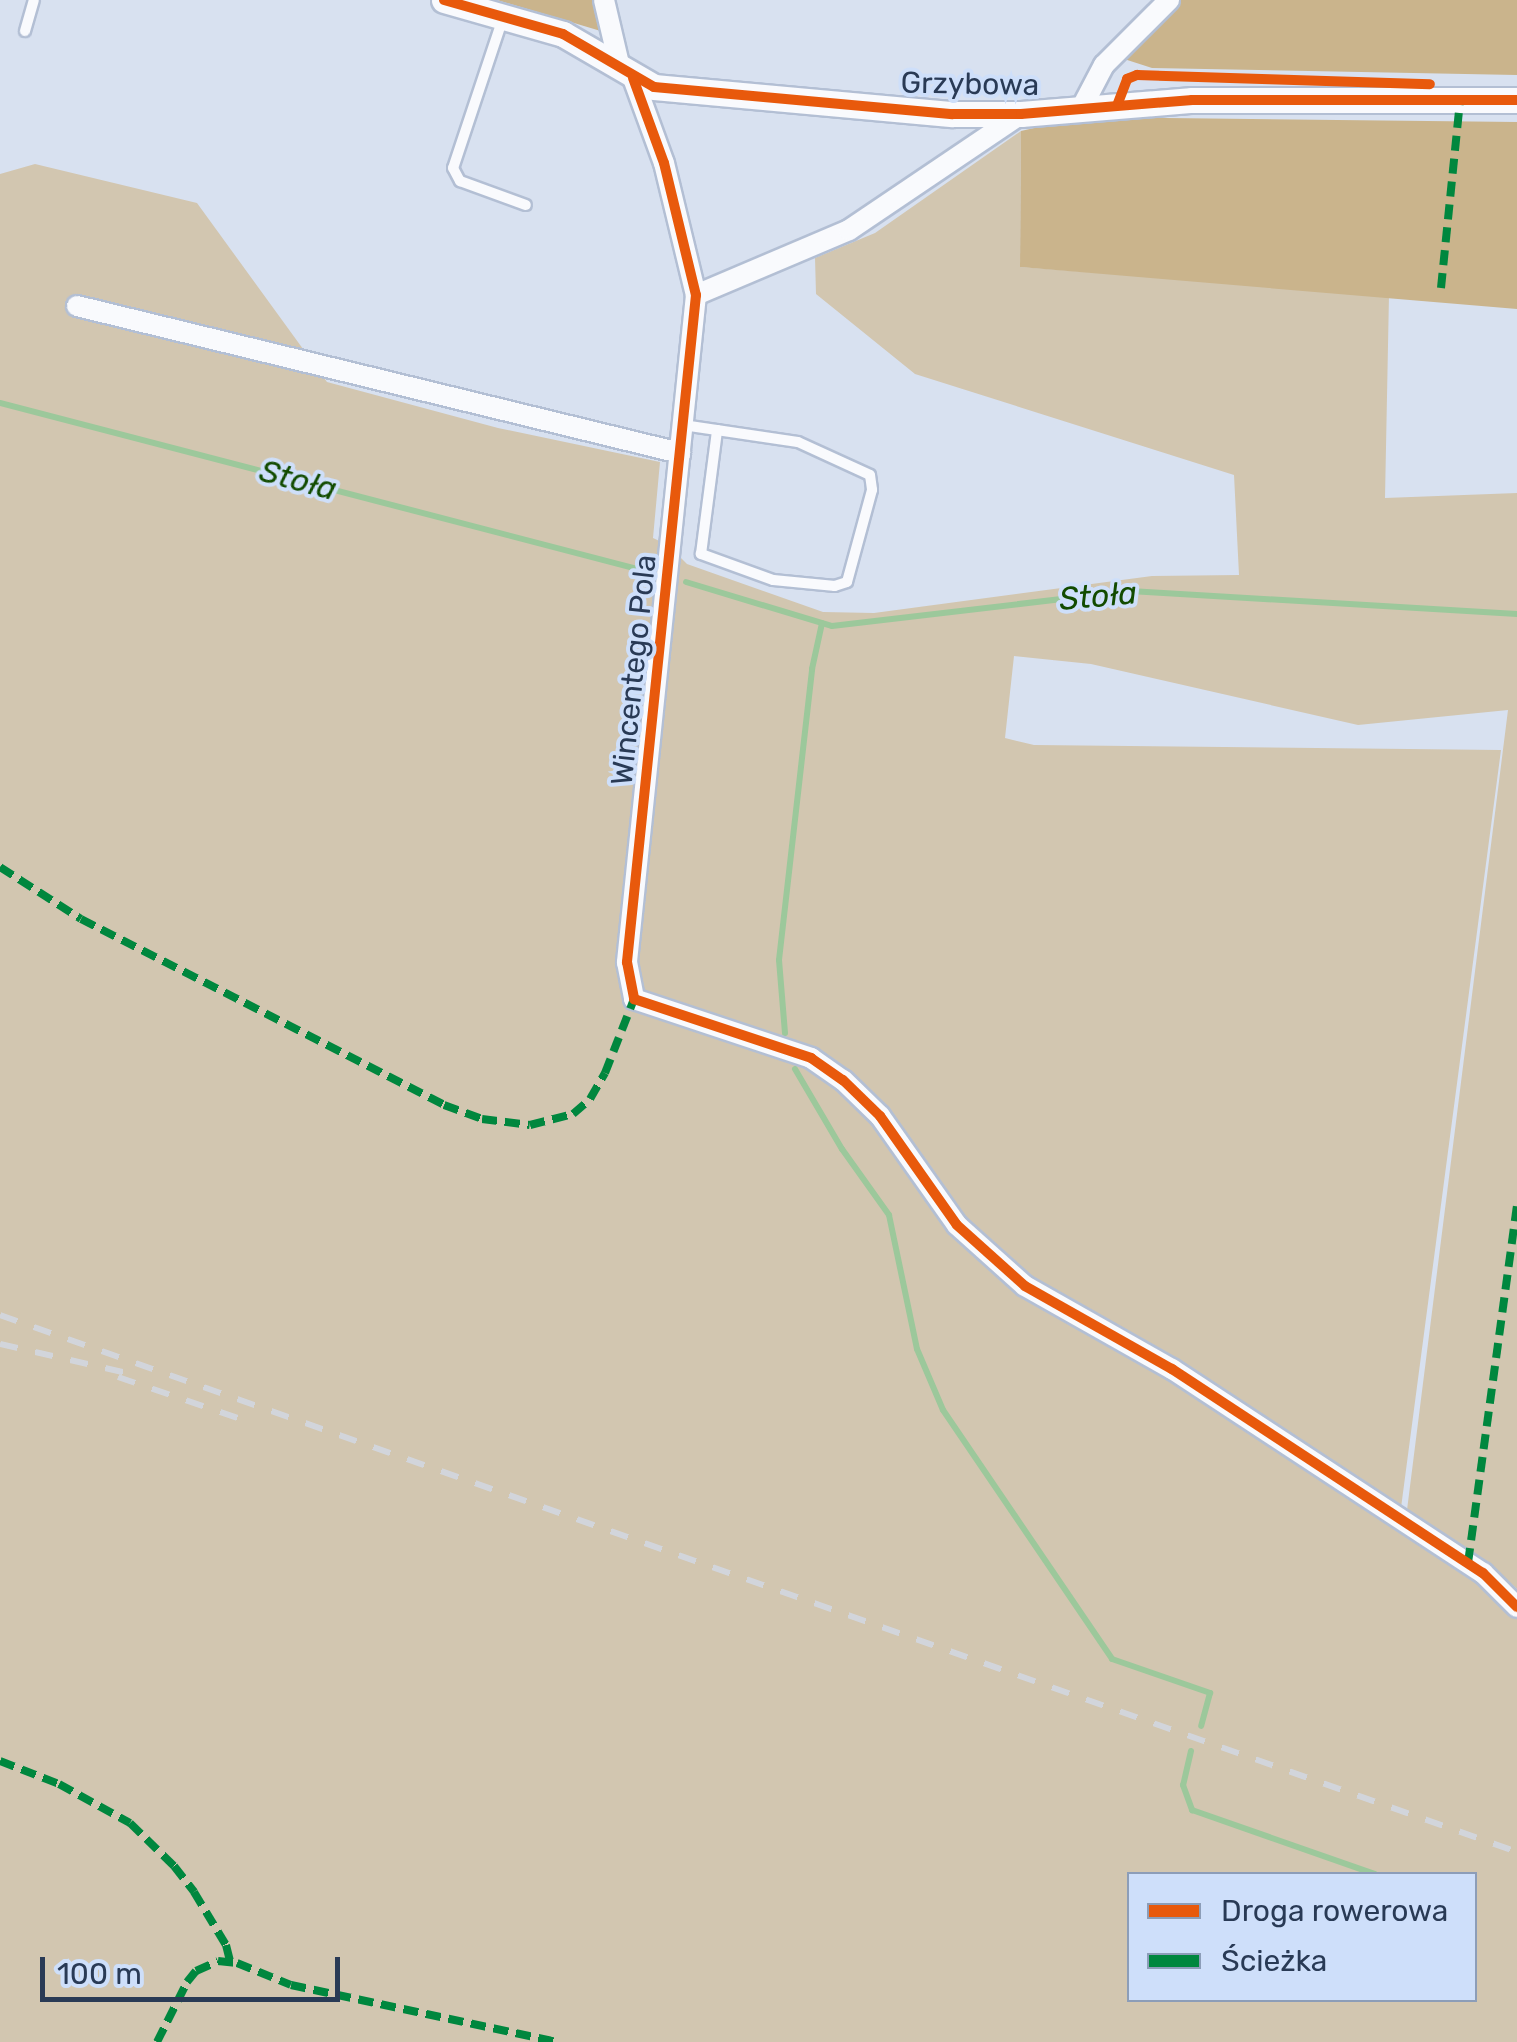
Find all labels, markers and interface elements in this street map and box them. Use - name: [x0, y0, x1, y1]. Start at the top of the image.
- street label: Grzybowa: [900, 65, 1040, 103]
- water label: Stoła: [255, 451, 341, 509]
- street label: Wincentego Pola: [604, 553, 664, 787]
- water label: Stoła: [1057, 573, 1139, 619]
- legend: [1127, 1872, 1477, 2002]
- text: Droga rowerowa: [1221, 1893, 1448, 1929]
- scale bar: [45, 1937, 345, 1999]
- text: Ścieżka: [1221, 1943, 1327, 1979]
- text: 100 m: [57, 1956, 142, 1992]

